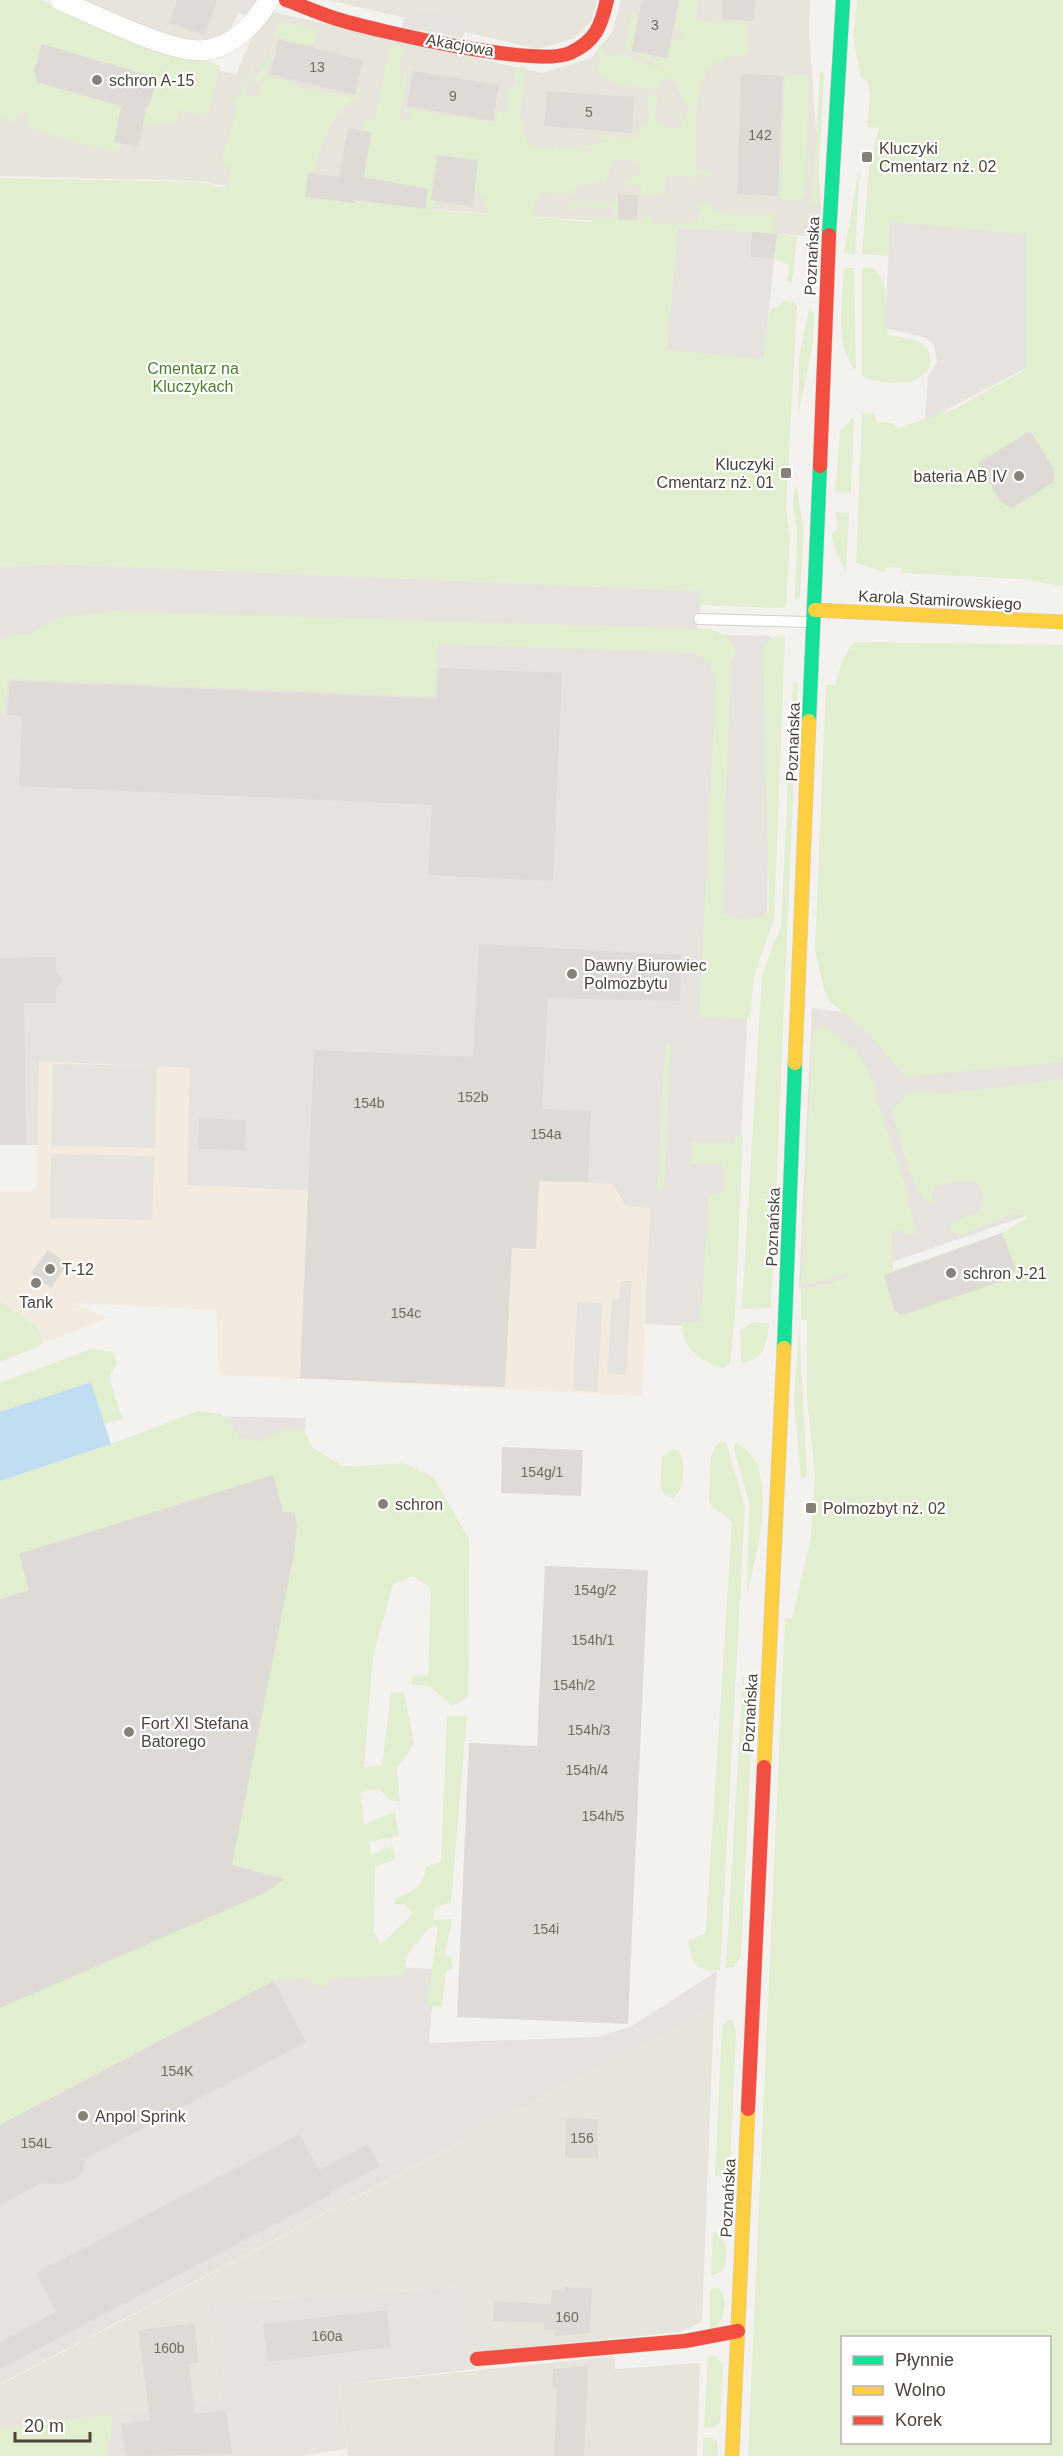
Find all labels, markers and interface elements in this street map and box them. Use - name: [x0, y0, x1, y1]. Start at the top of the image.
- house number: 3: [651, 17, 659, 33]
- street label: Akacjowa: [425, 31, 495, 59]
- house number: 13: [309, 59, 325, 75]
- place label: schron A-15: [109, 72, 194, 89]
- marker: schron A-15: [90, 73, 104, 87]
- house number: 9: [449, 88, 457, 104]
- house number: 5: [585, 104, 593, 120]
- house number: 142: [748, 127, 772, 143]
- place label: Kluczyki Cmentarz nż. 02: [879, 140, 996, 175]
- marker: Kluczyki Cmentarz nż. 02: [860, 150, 874, 164]
- street label: Poznańska: [801, 216, 823, 296]
- park label: Cmentarz na Kluczykach: [147, 360, 239, 395]
- place label: Kluczyki Cmentarz nż. 01: [657, 456, 774, 491]
- marker: Kluczyki Cmentarz nż. 01: [779, 466, 793, 480]
- place label: bateria AB IV: [914, 468, 1007, 485]
- marker: bateria AB IV: [1012, 469, 1026, 483]
- street label: Karola Stamirowskiego: [858, 587, 1022, 613]
- street label: Poznańska: [783, 702, 803, 782]
- place label: Dawny Biurowiec Polmozbytu: [584, 957, 707, 992]
- marker: Dawny Biurowiec Polmozbytu: [565, 967, 579, 981]
- house number: 152b: [457, 1089, 489, 1105]
- house number: 154b: [353, 1095, 385, 1111]
- house number: 154a: [530, 1126, 562, 1142]
- street label: Poznańska: [763, 1187, 783, 1267]
- place label: T-12: [62, 1261, 94, 1278]
- marker: T-12: [43, 1262, 57, 1276]
- place label: schron J-21: [963, 1265, 1047, 1282]
- marker: schron J-21: [944, 1266, 958, 1280]
- marker: Tank: [29, 1276, 43, 1290]
- place label: Tank: [19, 1294, 54, 1311]
- house number: 154c: [391, 1305, 421, 1321]
- house number: 154g/1: [521, 1464, 564, 1480]
- place label: schron: [395, 1496, 443, 1513]
- marker: schron: [376, 1497, 390, 1511]
- place label: Polmozbyt nż. 02: [823, 1500, 946, 1517]
- marker: Polmozbyt nż. 02: [804, 1501, 818, 1515]
- house number: 154g/2: [574, 1582, 617, 1598]
- house number: 154h/1: [572, 1632, 615, 1648]
- street label: Poznańska: [739, 1673, 761, 1753]
- house number: 154h/2: [553, 1677, 596, 1693]
- place label: Fort XI Stefana Batorego: [141, 1715, 249, 1750]
- house number: 154h/3: [568, 1722, 611, 1738]
- marker: Fort XI Stefana Batorego: [122, 1725, 136, 1739]
- house number: 154h/4: [566, 1762, 609, 1778]
- house number: 154h/5: [582, 1808, 625, 1824]
- house number: 154i: [533, 1921, 559, 1937]
- house number: 154K: [161, 2063, 194, 2079]
- place label: Anpol Sprink: [95, 2108, 187, 2125]
- marker: Anpol Sprink: [76, 2109, 90, 2123]
- house number: 156: [570, 2130, 594, 2146]
- house number: 154L: [20, 2135, 52, 2151]
- street label: Poznańska: [717, 2158, 739, 2238]
- house number: 160: [555, 2309, 579, 2325]
- house number: 160a: [311, 2328, 343, 2344]
- legend: [841, 2336, 1051, 2444]
- house number: 160b: [153, 2340, 185, 2356]
- text: Płynnie: [895, 2350, 954, 2370]
- text: Wolno: [895, 2380, 946, 2400]
- scale bar: [15, 2405, 90, 2443]
- text: Korek: [895, 2410, 943, 2430]
- text: 20 m: [24, 2416, 64, 2436]

